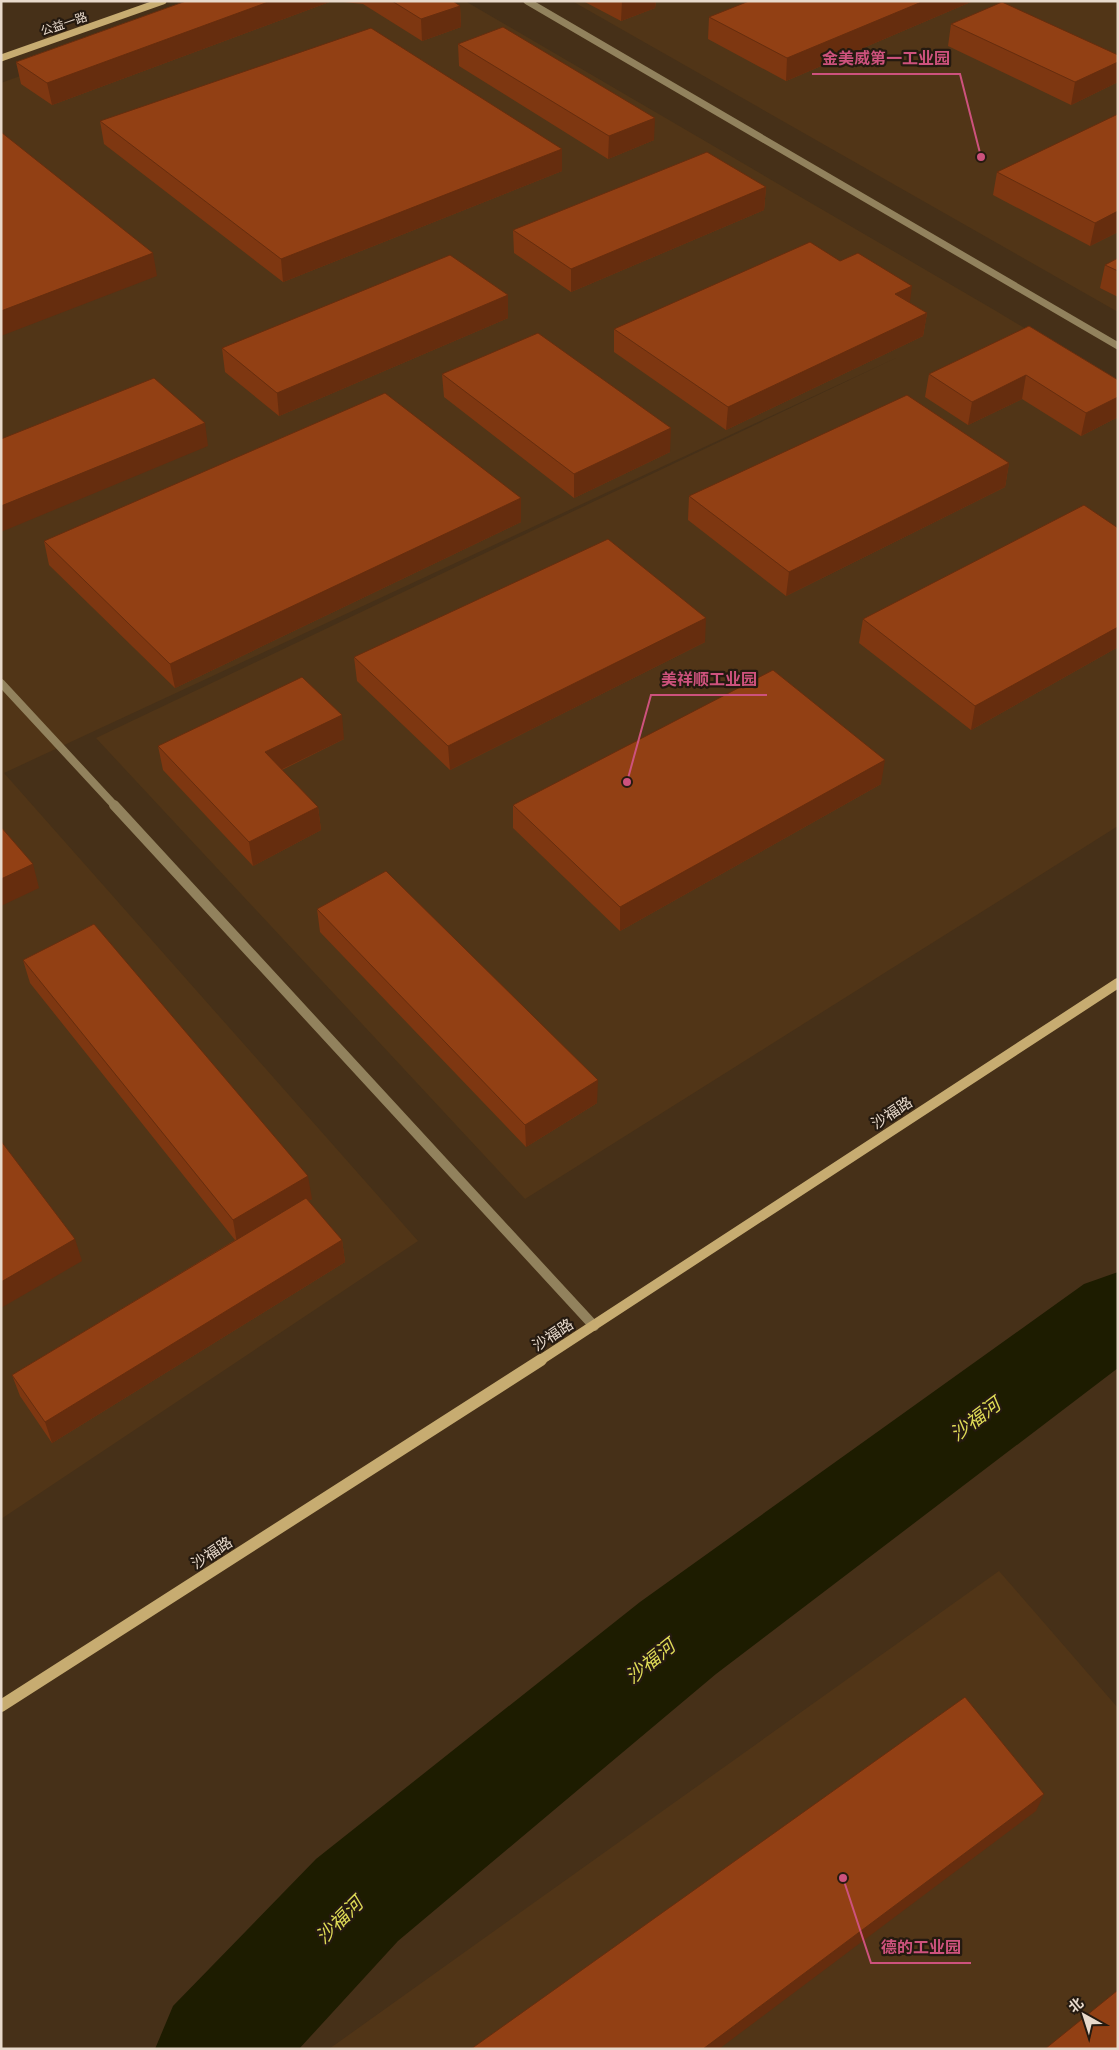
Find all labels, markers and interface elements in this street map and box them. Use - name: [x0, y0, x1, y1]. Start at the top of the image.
- street label: 公益一路: [38, 8, 89, 39]
- callout: 金美威第一工业园: [812, 43, 960, 74]
- text: 金美威第一工业园: [822, 47, 950, 69]
- callout: 美祥顺工业园: [651, 664, 767, 695]
- text: 美祥顺工业园: [661, 668, 757, 690]
- street label: 沙福路: [867, 1092, 916, 1133]
- street label: 沙福路: [528, 1314, 577, 1355]
- water label: 沙福河: [944, 1389, 1009, 1447]
- street label: 沙福路: [187, 1532, 236, 1573]
- water label: 沙福河: [620, 1630, 683, 1689]
- water label: 沙福河: [310, 1888, 371, 1949]
- callout: 德的工业园: [871, 1932, 971, 1963]
- text: 德的工业园: [881, 1936, 961, 1958]
- north arrow: [1059, 1990, 1109, 2040]
- text: 北: [1064, 1993, 1087, 2016]

